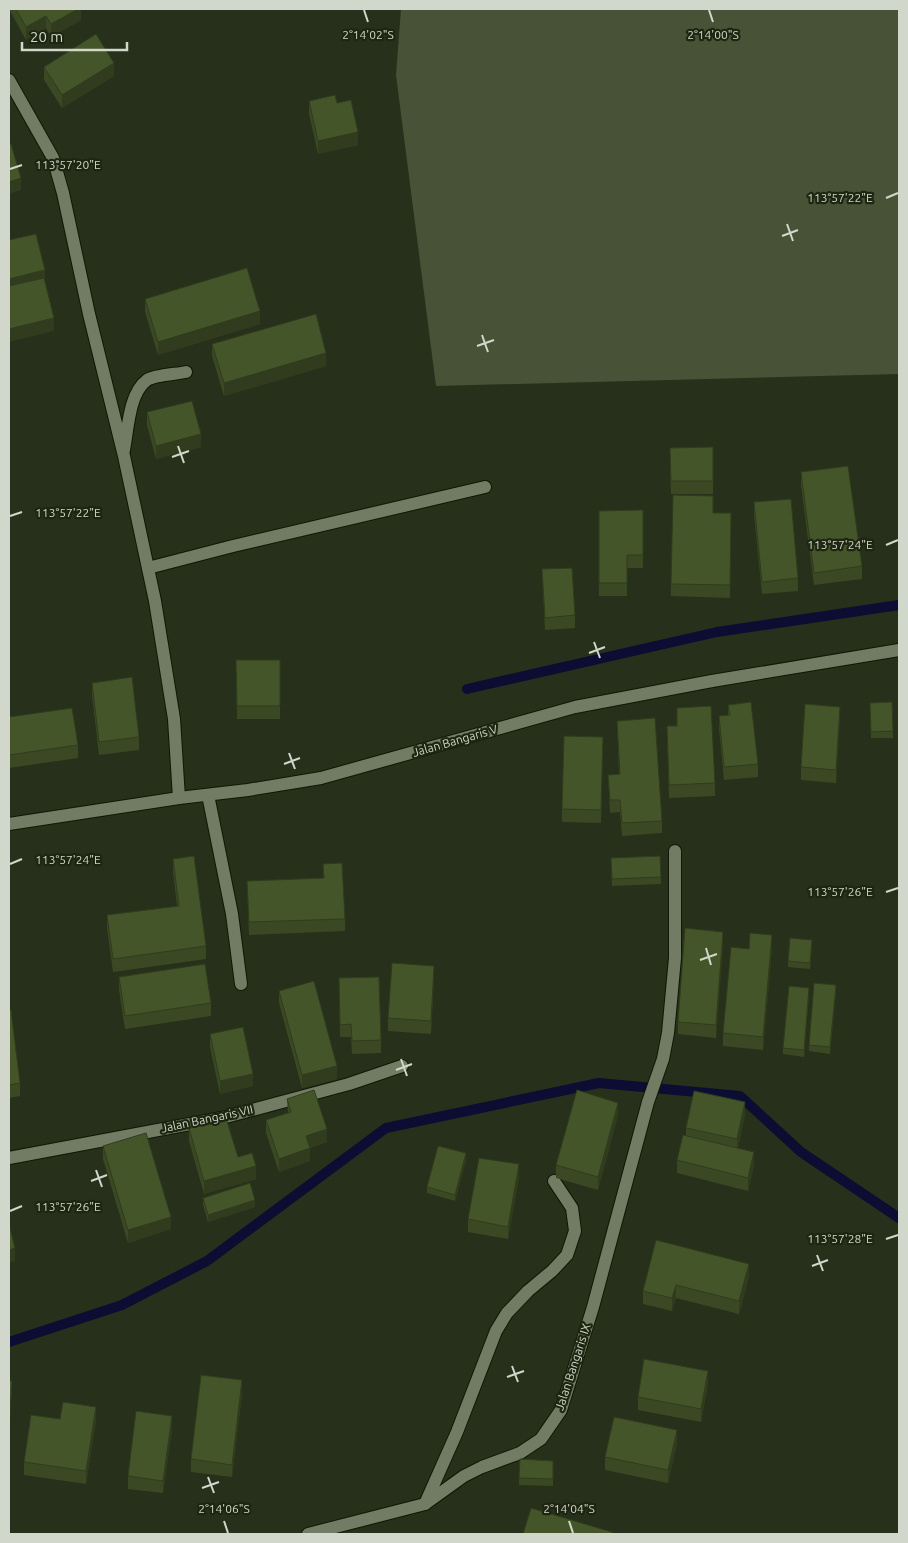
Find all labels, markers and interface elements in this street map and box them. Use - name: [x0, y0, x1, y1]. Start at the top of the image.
- scale bar: [22, 20, 128, 52]
- text: 20 m: [30, 28, 63, 45]
- text: 2°14'02"S: [342, 28, 394, 41]
- text: 2°14'00"S: [687, 28, 739, 41]
- text: 113°57'20"E: [35, 158, 101, 171]
- text: 113°57'22"E: [807, 191, 873, 204]
- text: 113°57'22"E: [35, 506, 101, 519]
- text: 113°57'24"E: [807, 538, 873, 551]
- street label: Jalan Bangaris V: [411, 722, 499, 759]
- text: 113°57'24"E: [35, 853, 101, 866]
- text: 113°57'26"E: [807, 885, 873, 898]
- street label: Jalan Bangaris VII: [160, 1102, 254, 1135]
- text: 113°57'26"E: [35, 1200, 101, 1213]
- text: 113°57'28"E: [807, 1232, 873, 1245]
- street label: Jalan Bangaris IX: [552, 1321, 593, 1412]
- text: 2°14'06"S: [198, 1502, 250, 1515]
- text: 2°14'04"S: [543, 1502, 595, 1515]

